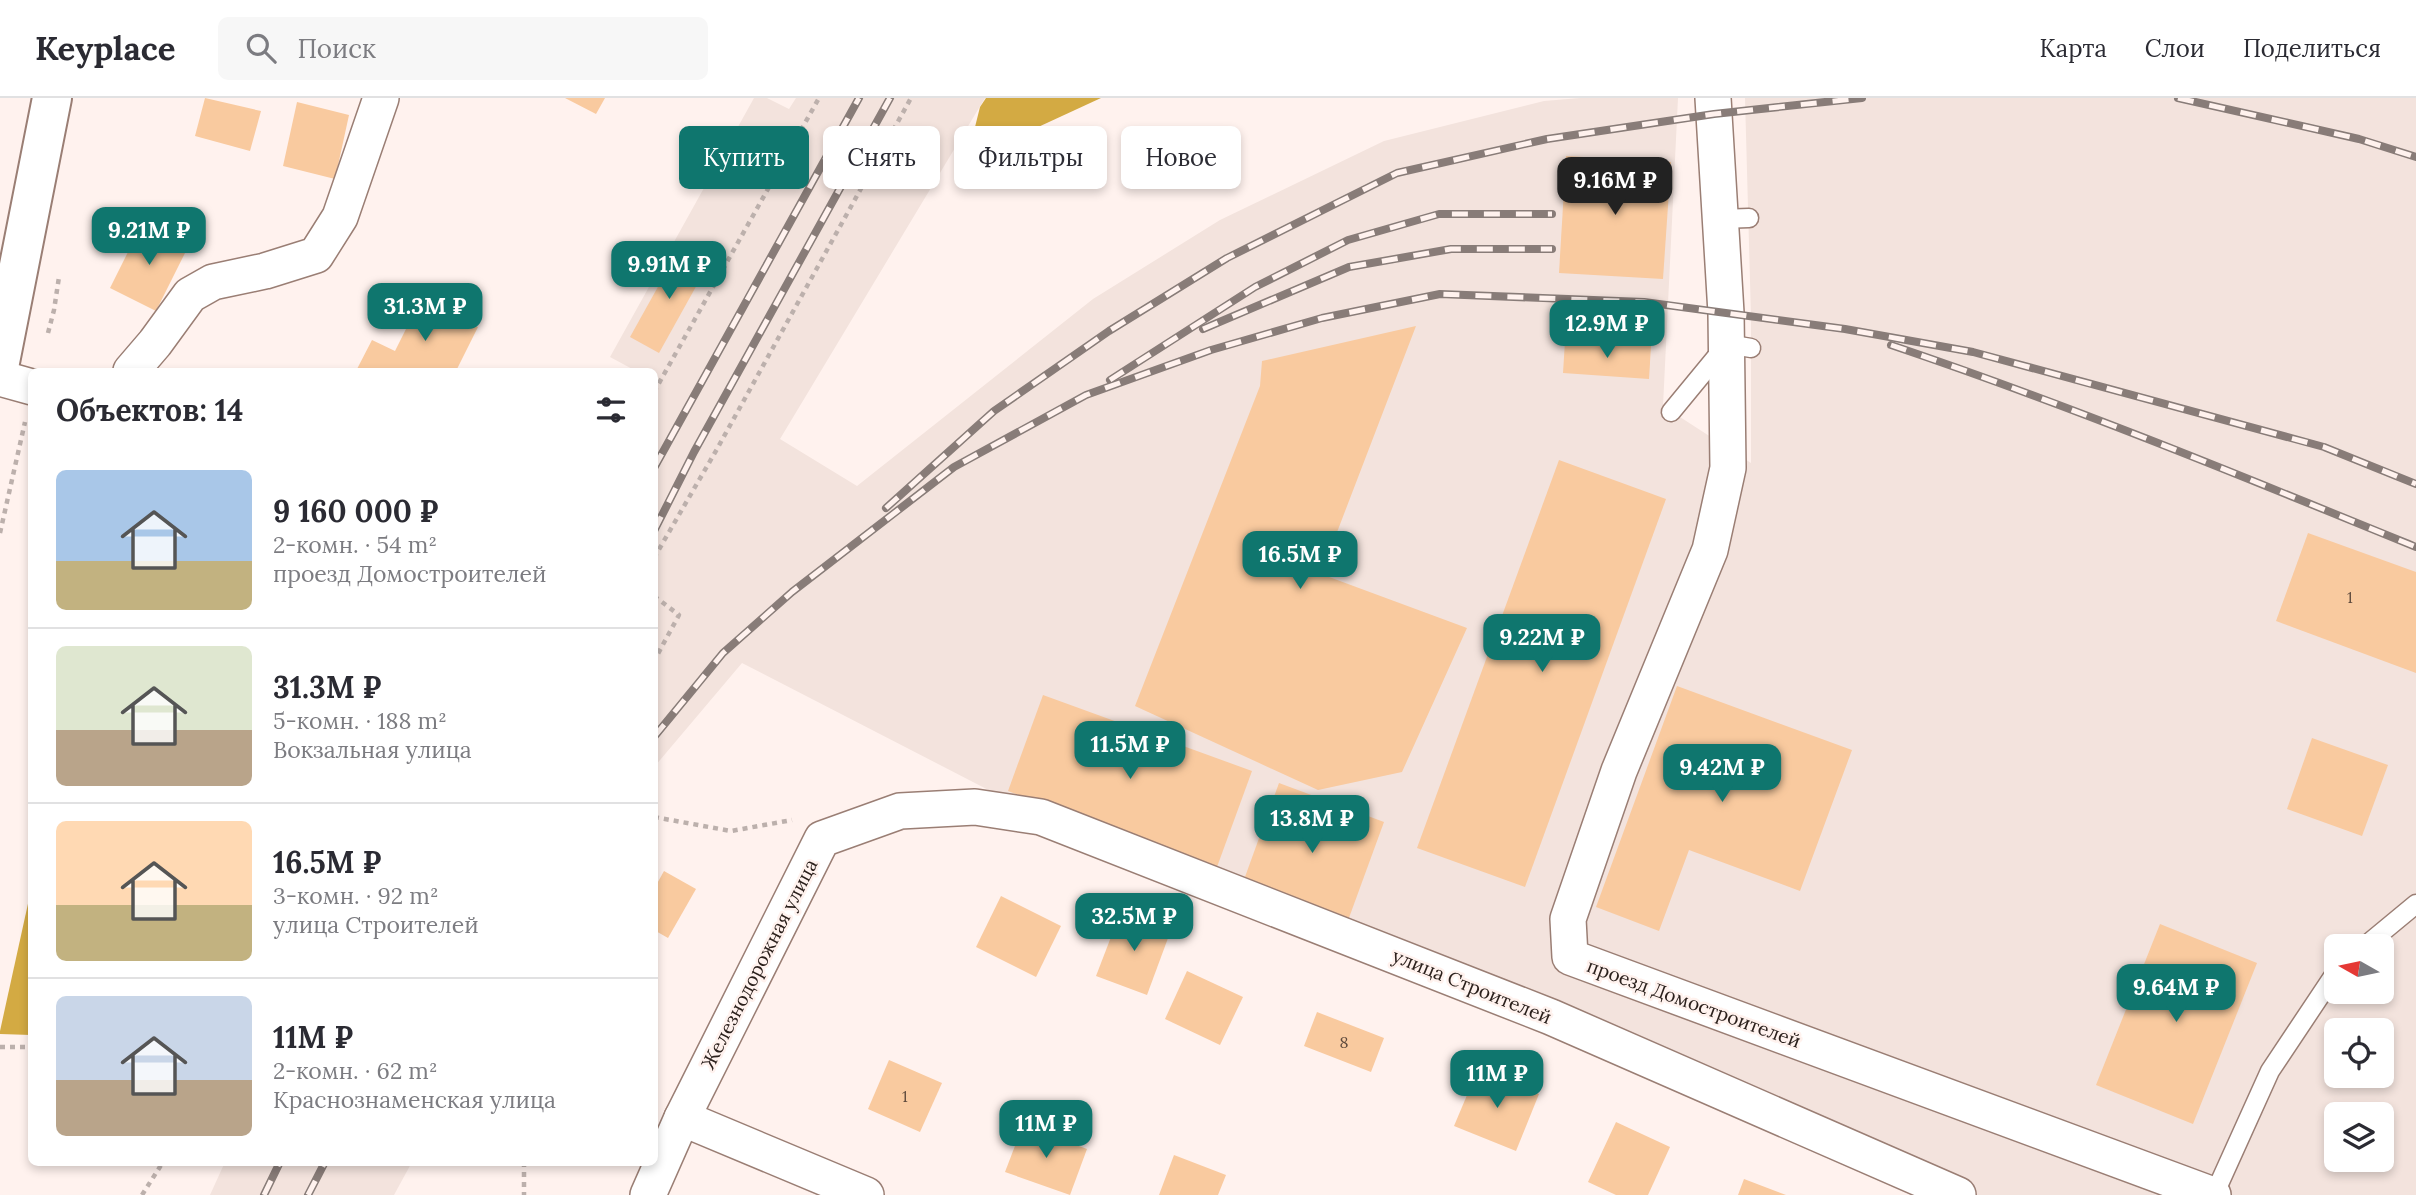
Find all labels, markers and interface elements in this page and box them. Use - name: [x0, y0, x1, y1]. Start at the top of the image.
- search box: [218, 17, 708, 80]
- text: Keyplace: [35, 27, 176, 69]
- icon: search: [242, 29, 280, 67]
- text: Поиск: [298, 32, 376, 65]
- text: Карта: [2039, 33, 2107, 64]
- text: Слои: [2145, 33, 2205, 64]
- text: Поделиться: [2243, 33, 2381, 64]
- chip: Купить: [679, 126, 809, 189]
- chip: Снять: [823, 126, 940, 189]
- chip: Фильтры: [954, 126, 1107, 189]
- chip: Новое: [1121, 126, 1241, 189]
- pin: 9.16M ₽: [1550, 158, 1680, 217]
- text: 9.16M ₽: [1573, 165, 1657, 194]
- pin: 9.21M ₽: [84, 208, 214, 267]
- text: 9.21M ₽: [108, 215, 190, 244]
- pin: 9.91M ₽: [604, 242, 734, 301]
- text: 9.91M ₽: [627, 249, 711, 278]
- pin: 31.3M ₽: [360, 284, 490, 343]
- text: 31.3M ₽: [383, 291, 467, 320]
- pin: 12.9M ₽: [1542, 300, 1672, 360]
- text: 12.9M ₽: [1566, 308, 1648, 337]
- text: Объектов: 14: [56, 391, 243, 429]
- icon: filters: [592, 391, 630, 429]
- text: 9 160 000 ₽: [273, 492, 438, 530]
- icon: home: [112, 498, 196, 582]
- text: 2-комн. · 54 m²: [273, 530, 437, 559]
- pin: 16.5M ₽: [1235, 532, 1365, 591]
- text: 16.5M ₽: [1259, 539, 1341, 568]
- text: проезд Домостроителей: [273, 559, 546, 588]
- house number: 1: [2347, 587, 2353, 607]
- pin: 9.22M ₽: [1477, 614, 1607, 674]
- text: 9.22M ₽: [1499, 622, 1585, 651]
- text: 31.3M ₽: [273, 668, 381, 706]
- icon: home: [112, 674, 196, 758]
- text: 5-комн. · 188 m²: [273, 706, 447, 735]
- pin: 11.5M ₽: [1065, 722, 1195, 781]
- text: 11.5M ₽: [1090, 729, 1170, 758]
- text: Вокзальная улица: [273, 735, 472, 764]
- pin: 9.42M ₽: [1657, 744, 1787, 804]
- text: 9.42M ₽: [1679, 752, 1765, 781]
- pin: 13.8M ₽: [1247, 796, 1377, 855]
- text: 13.8M ₽: [1270, 803, 1354, 832]
- text: 16.5M ₽: [273, 843, 381, 881]
- icon: home: [112, 849, 196, 933]
- street label: Железнодорожная улица: [695, 855, 823, 1073]
- text: 3-комн. · 92 m²: [273, 881, 439, 910]
- pin: 32.5M ₽: [1069, 894, 1199, 953]
- text: 32.5M ₽: [1091, 901, 1177, 930]
- text: улица Строителей: [273, 910, 479, 939]
- north arrow: [2324, 934, 2394, 1004]
- map controls: [2324, 934, 2394, 1172]
- street label: улица Строителей: [1389, 943, 1555, 1029]
- street label: проезд Домостроителей: [1584, 953, 1804, 1053]
- pin: 9.64M ₽: [2111, 964, 2241, 1024]
- text: 9.64M ₽: [2133, 972, 2219, 1001]
- text: 11M ₽: [273, 1018, 353, 1056]
- button: locate: [2324, 1018, 2394, 1088]
- icon: home: [112, 1024, 196, 1108]
- house number: 8: [1340, 1032, 1349, 1052]
- pin: 11M ₽: [1448, 1051, 1546, 1110]
- text: 2-комн. · 62 m²: [273, 1056, 438, 1085]
- text: 11M ₽: [1466, 1058, 1528, 1087]
- text: Краснознаменская улица: [273, 1085, 556, 1114]
- house number: 1: [902, 1086, 908, 1106]
- pin: 11M ₽: [997, 1100, 1095, 1160]
- button: layers: [2324, 1102, 2394, 1172]
- text: 11M ₽: [1015, 1108, 1077, 1137]

